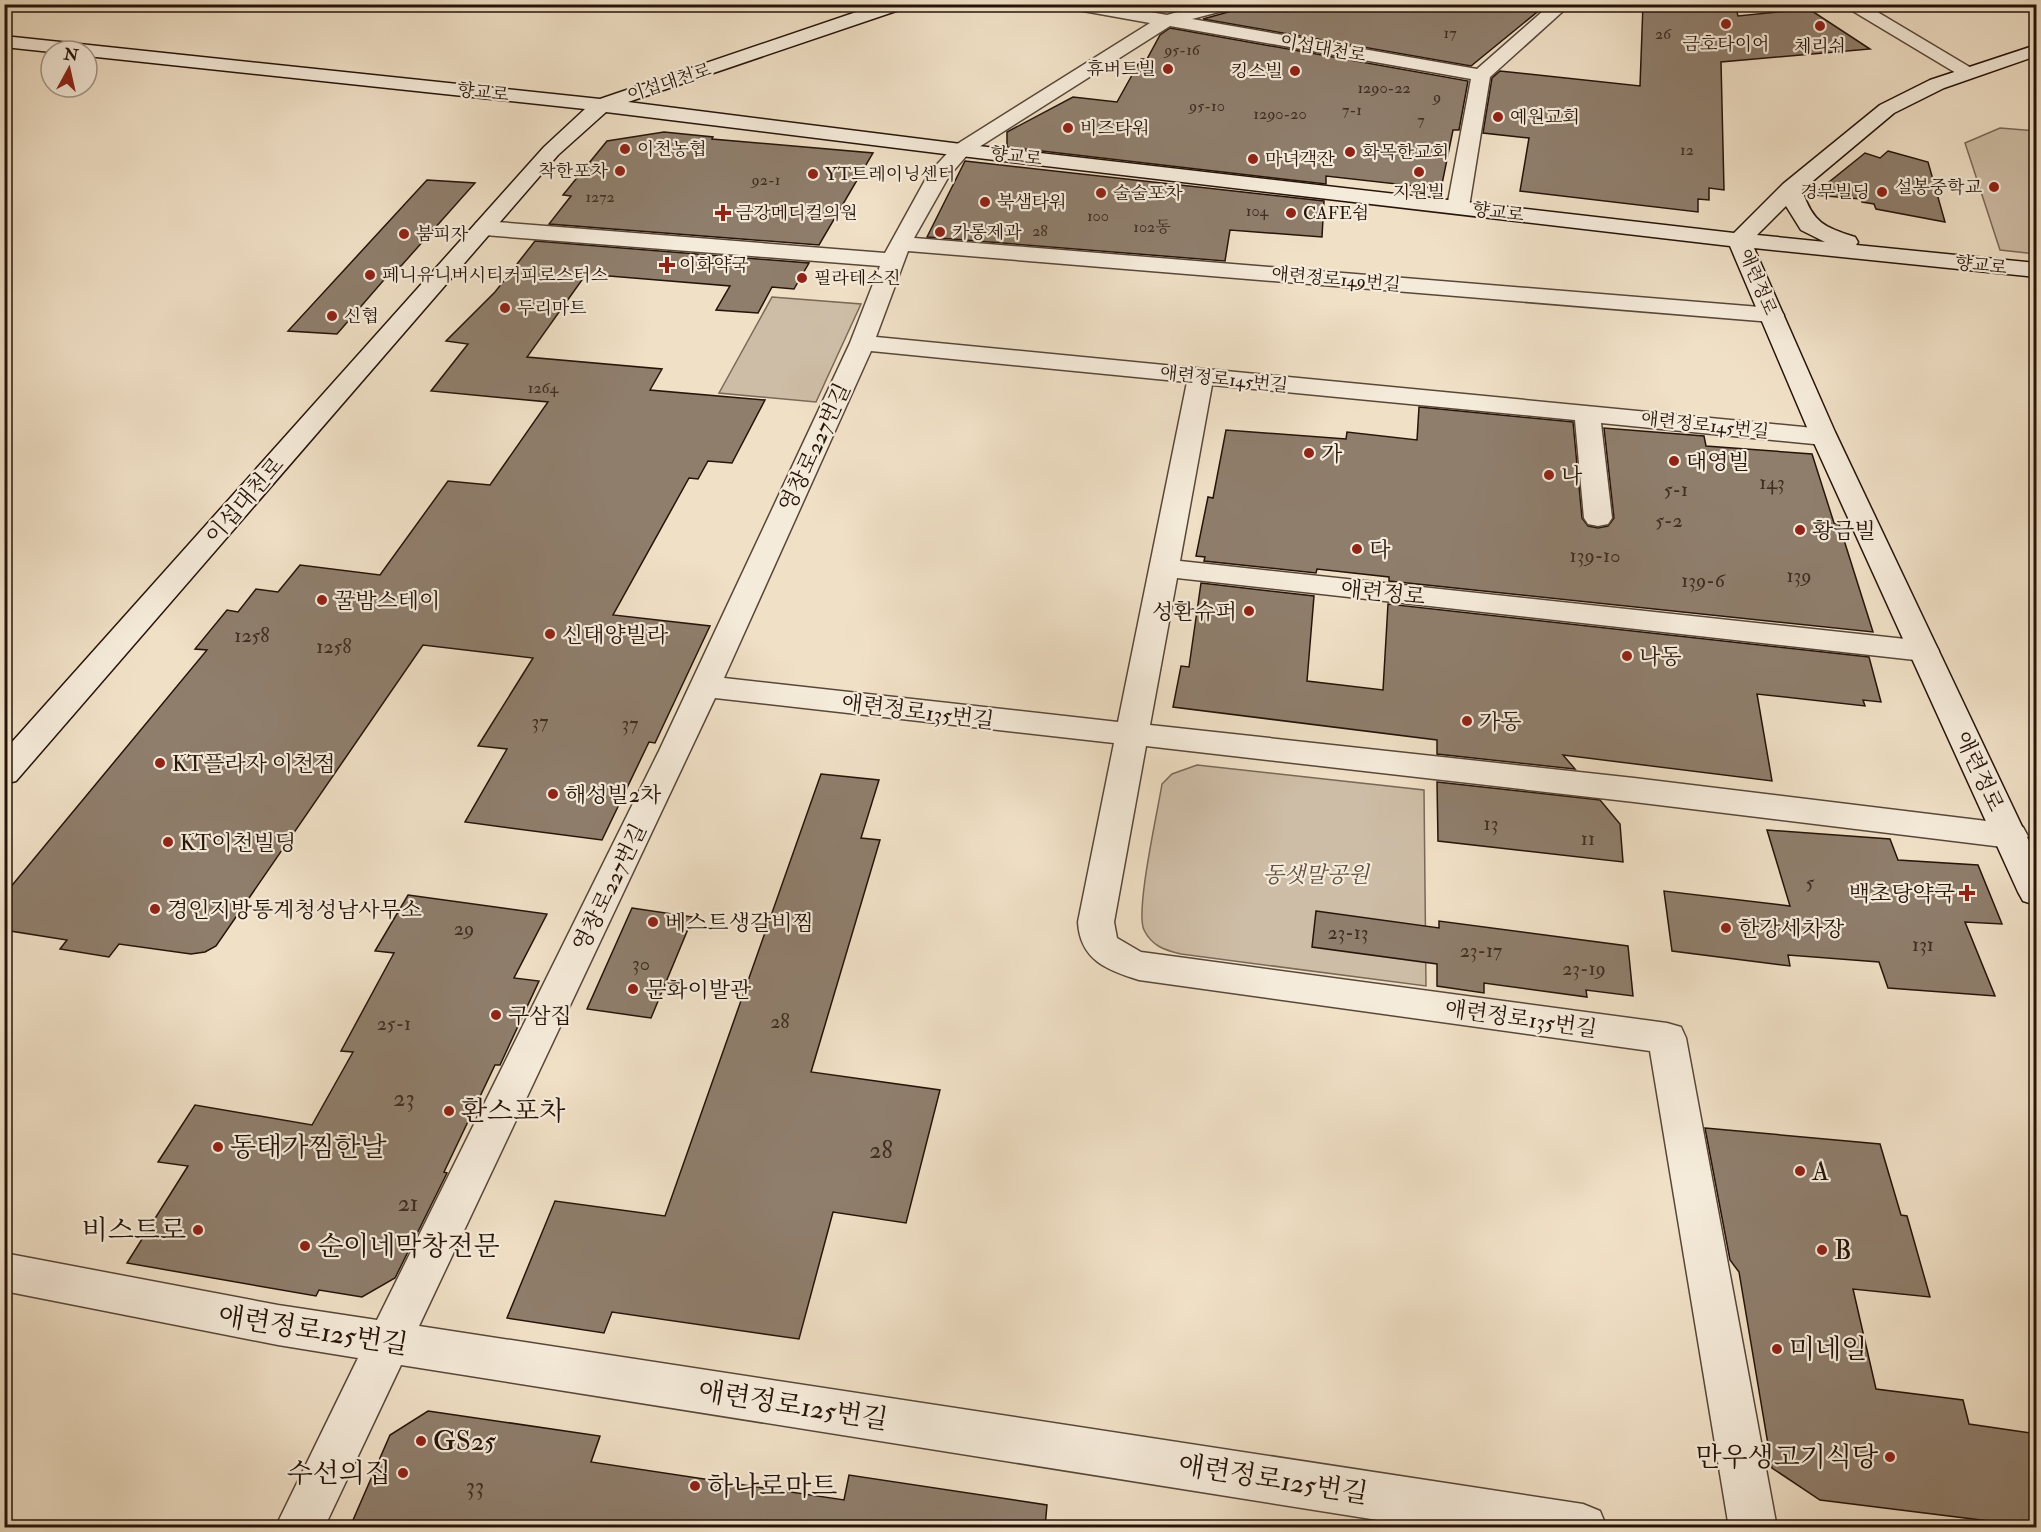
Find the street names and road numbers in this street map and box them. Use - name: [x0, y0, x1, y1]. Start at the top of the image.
- street label: 이섭대천로: [1278, 30, 1368, 67]
- street label: 이섭대천로: [624, 58, 714, 107]
- street label: 향교로: [456, 78, 510, 107]
- street label: 향교로: [989, 142, 1043, 171]
- street label: 향교로: [1471, 198, 1525, 227]
- street label: 애련정로: [1733, 246, 1782, 319]
- street label: 향교로: [1954, 251, 2008, 280]
- street label: 애련정로149번길: [1270, 262, 1402, 297]
- street label: 애련정로145번길: [1159, 361, 1289, 398]
- street label: 영창로227번길: [773, 379, 857, 516]
- street label: 애련정로145번길: [1640, 407, 1770, 444]
- street label: 이섭대천로: [199, 451, 290, 550]
- street label: 애련정로: [1339, 575, 1427, 611]
- street label: 애련정로135번길: [840, 689, 996, 735]
- street label: 애련정로: [1948, 727, 2010, 816]
- street label: 영창로227번길: [567, 819, 653, 956]
- street label: 애련정로135번길: [1443, 994, 1599, 1044]
- street label: 애련정로125번길: [216, 1299, 410, 1362]
- street label: 애련정로125번길: [696, 1374, 890, 1437]
- street label: 애련정로125번길: [1176, 1448, 1370, 1511]

